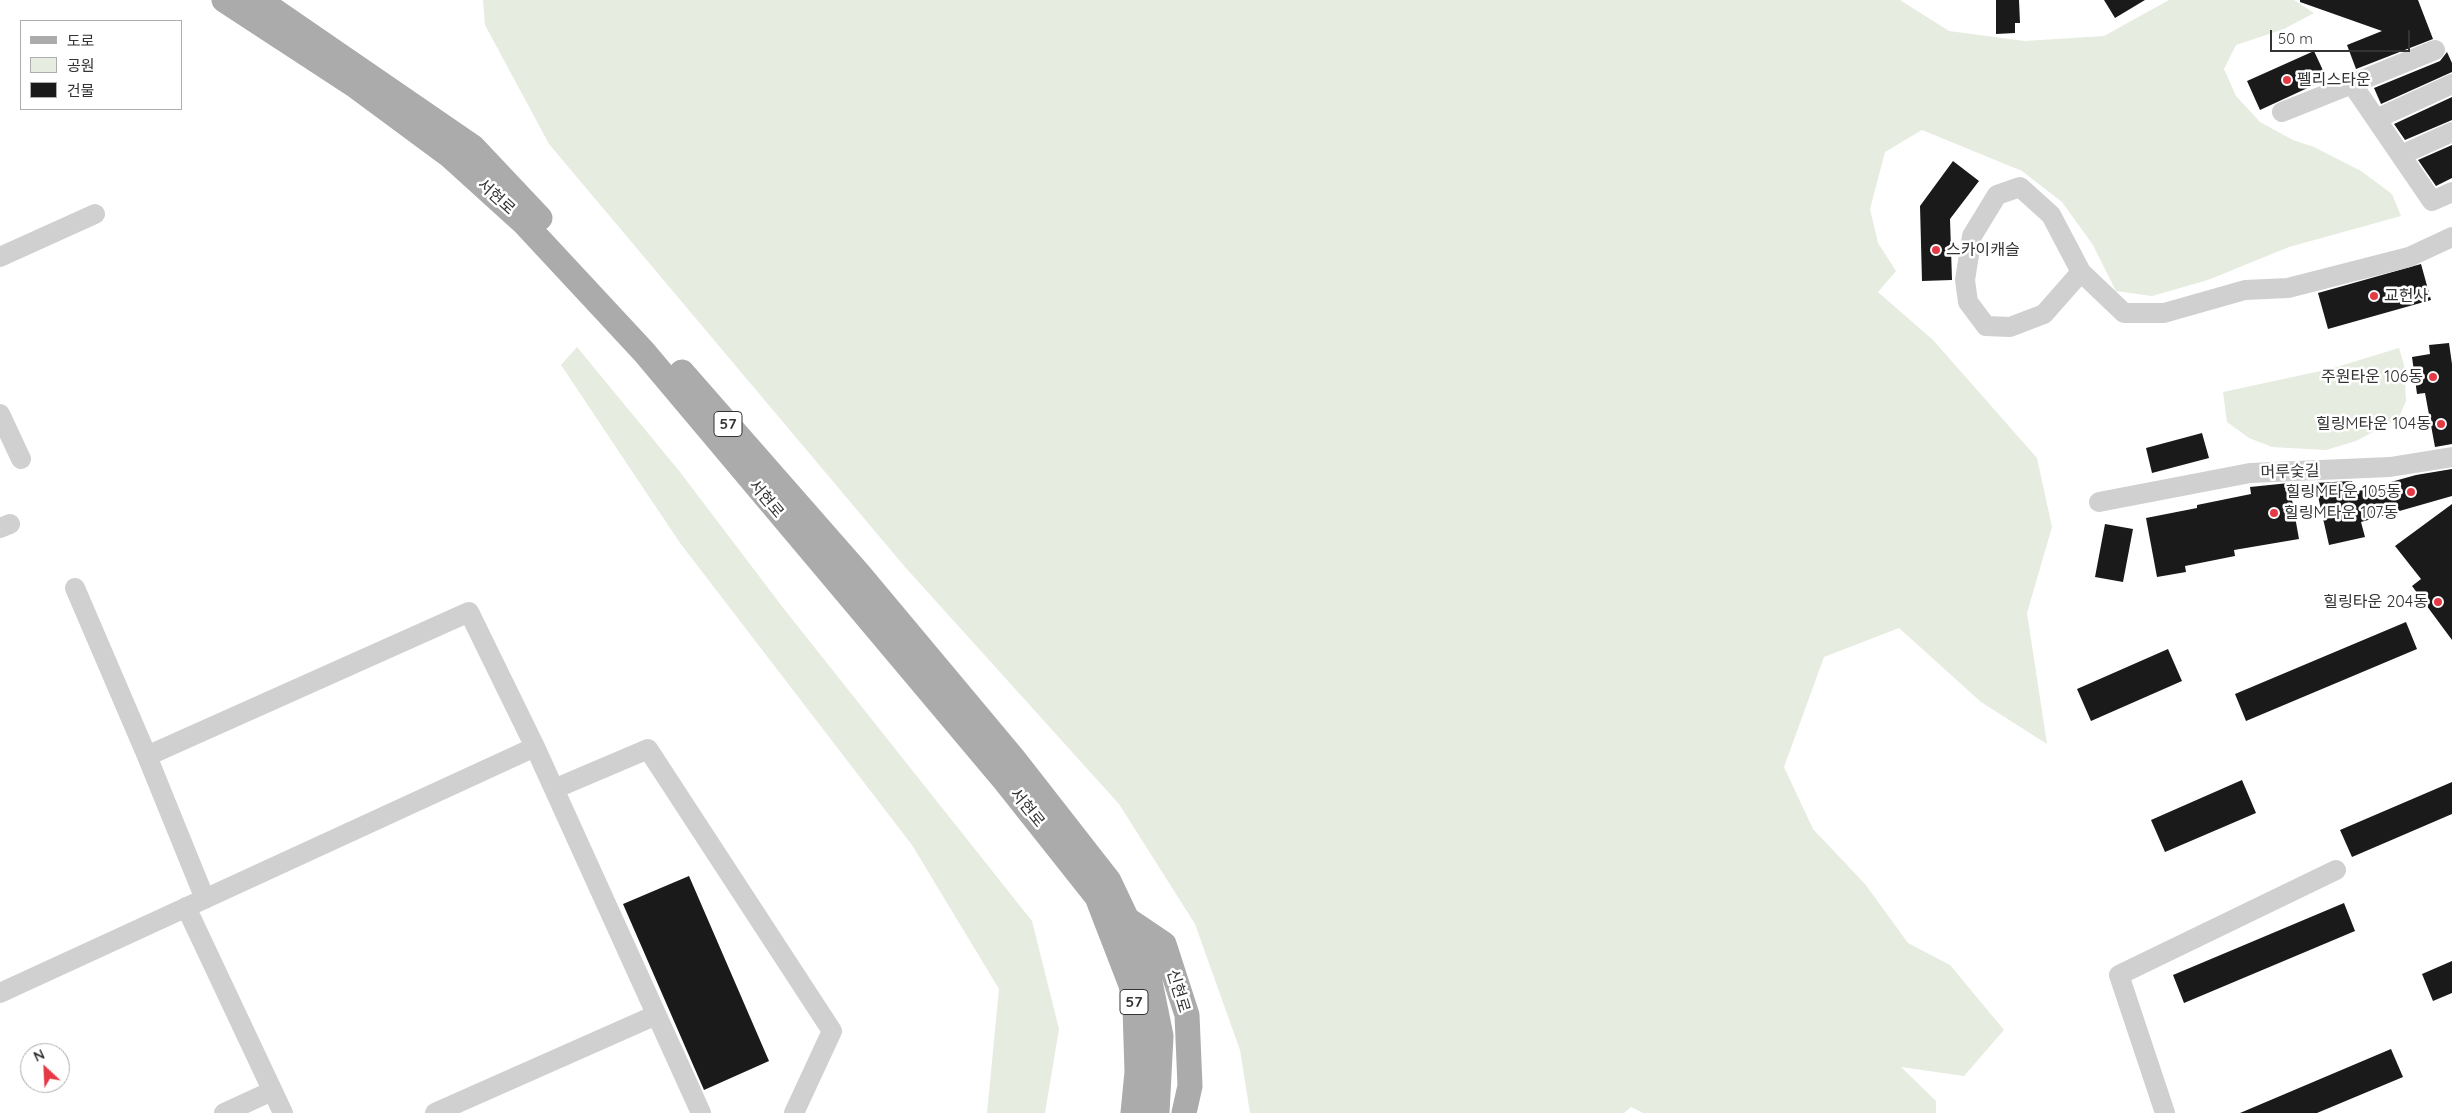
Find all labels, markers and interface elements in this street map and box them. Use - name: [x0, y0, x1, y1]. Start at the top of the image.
- legend: [20, 20, 182, 110]
- scale bar: [2272, 20, 2412, 52]
- text: 50 m: [2278, 29, 2313, 48]
- text: 도로: [67, 31, 95, 50]
- text: 공원: [67, 56, 95, 75]
- place label: 펠리스타운: [2297, 70, 2371, 90]
- marker: 펠리스타운: [2281, 74, 2293, 86]
- text: 건물: [67, 81, 95, 100]
- street label: 서현로: [473, 175, 519, 219]
- place label: 스카이캐슬: [1946, 240, 2020, 260]
- marker: 스카이캐슬: [1930, 244, 1942, 256]
- place label: 교헌사: [2384, 286, 2428, 306]
- marker: 교헌사: [2368, 290, 2380, 302]
- place label: 주원타운 106동: [2321, 367, 2423, 387]
- marker: 주원타운 106동: [2427, 371, 2439, 383]
- road number: 57: [714, 412, 742, 436]
- place label: 힐링M타운 104동: [2316, 414, 2431, 434]
- marker: 힐링M타운 104동: [2435, 418, 2447, 430]
- street label: 머루숯길: [2260, 461, 2320, 483]
- street label: 서현로: [744, 476, 788, 522]
- place label: 힐링M타운 105동: [2286, 482, 2401, 502]
- marker: 힐링M타운 105동: [2405, 486, 2417, 498]
- place label: 힐링M타운 107동: [2284, 503, 2398, 523]
- marker: 힐링M타운 107동: [2268, 507, 2280, 519]
- place label: 힐링타운 204동: [2323, 592, 2428, 612]
- marker: 힐링타운 204동: [2432, 596, 2444, 608]
- street label: 서현로: [1006, 785, 1048, 831]
- street label: 신현로: [1162, 967, 1194, 1015]
- road number: 57: [1120, 990, 1148, 1014]
- north arrow: [20, 1043, 70, 1093]
- text: N: [31, 1045, 48, 1066]

